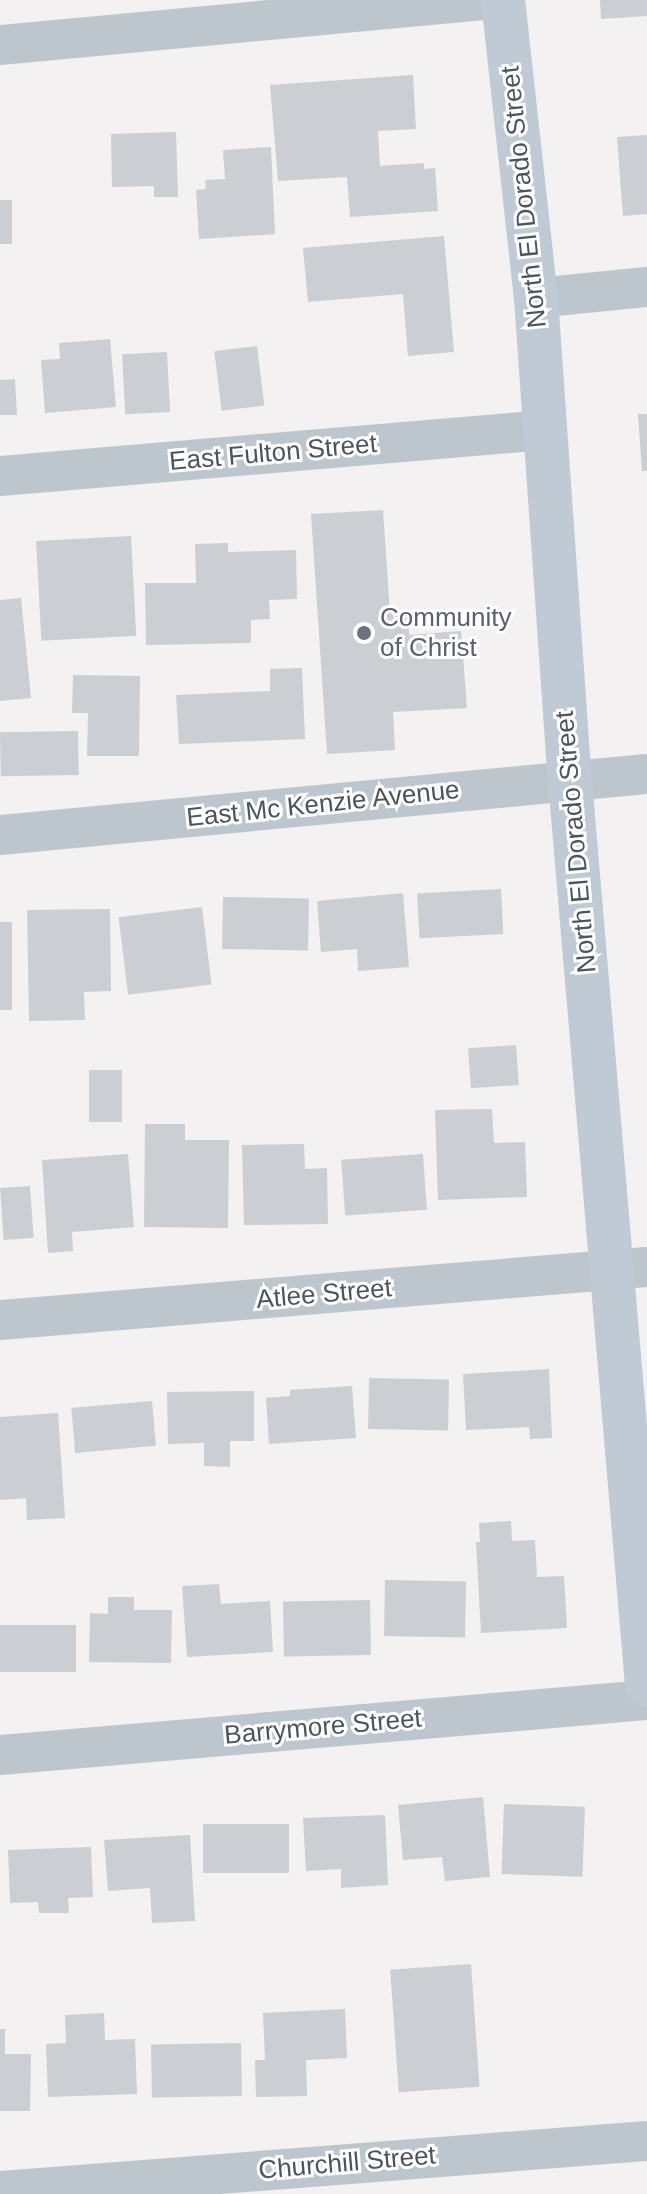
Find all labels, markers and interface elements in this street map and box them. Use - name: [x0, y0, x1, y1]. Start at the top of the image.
- street label: North El Dorado Street: [495, 65, 553, 329]
- street label: East Fulton Street: [168, 428, 378, 478]
- place label: Community of Christ: [380, 602, 511, 664]
- marker: Community of Christ: [355, 624, 373, 642]
- street label: North El Dorado Street: [549, 710, 603, 974]
- street label: East Mc Kenzie Avenue: [184, 774, 462, 834]
- street label: Atlee Street: [255, 1273, 393, 1315]
- street label: Barrymore Street: [223, 1703, 423, 1751]
- street label: Churchill Street: [257, 2140, 437, 2186]

